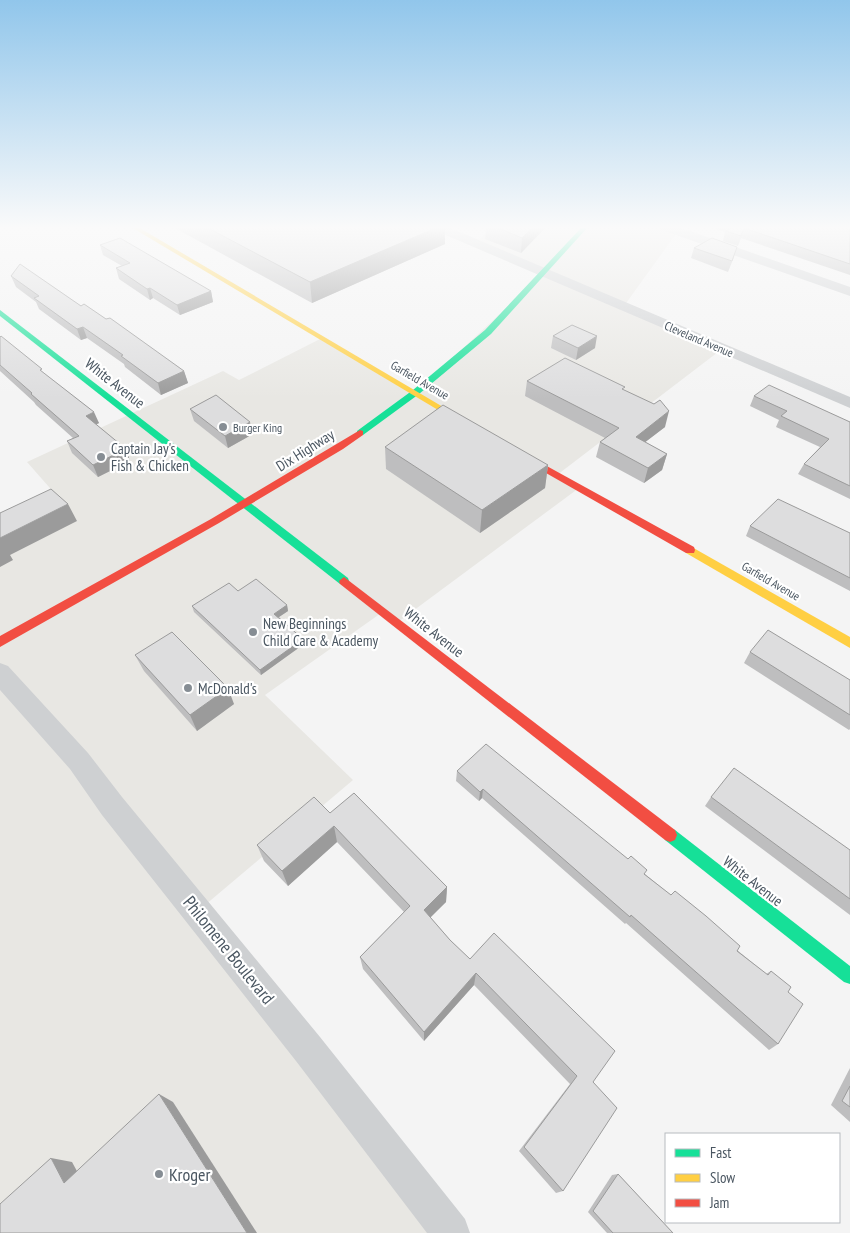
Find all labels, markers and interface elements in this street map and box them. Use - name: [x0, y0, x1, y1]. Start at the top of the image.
- street label: Cleveland Avenue: [662, 318, 736, 360]
- street label: White Avenue: [81, 354, 149, 412]
- street label: Garfield Avenue: [388, 357, 452, 403]
- place label: Burger King: [233, 420, 282, 435]
- marker: Burger King: [217, 421, 229, 433]
- street label: Dix Highway: [272, 425, 338, 475]
- place label: Captain Jay's Fish & Chicken: [111, 439, 189, 475]
- marker: Captain Jay's Fish & Chicken: [95, 451, 107, 463]
- street label: Garfield Avenue: [739, 558, 803, 604]
- street label: White Avenue: [400, 603, 468, 661]
- place label: New Beginnings Child Care & Academy: [263, 614, 378, 650]
- marker: New Beginnings Child Care & Academy: [247, 626, 259, 638]
- place label: McDonald's: [198, 679, 257, 698]
- marker: McDonald's: [182, 682, 194, 694]
- street label: White Avenue: [719, 852, 787, 910]
- street label: Philomene Boulevard: [178, 891, 280, 1009]
- legend: [665, 1133, 840, 1223]
- text: Fast: [710, 1143, 731, 1162]
- place label: Kroger: [169, 1163, 210, 1186]
- marker: Kroger: [153, 1168, 165, 1180]
- text: Slow: [710, 1168, 735, 1187]
- text: Jam: [709, 1193, 729, 1212]

